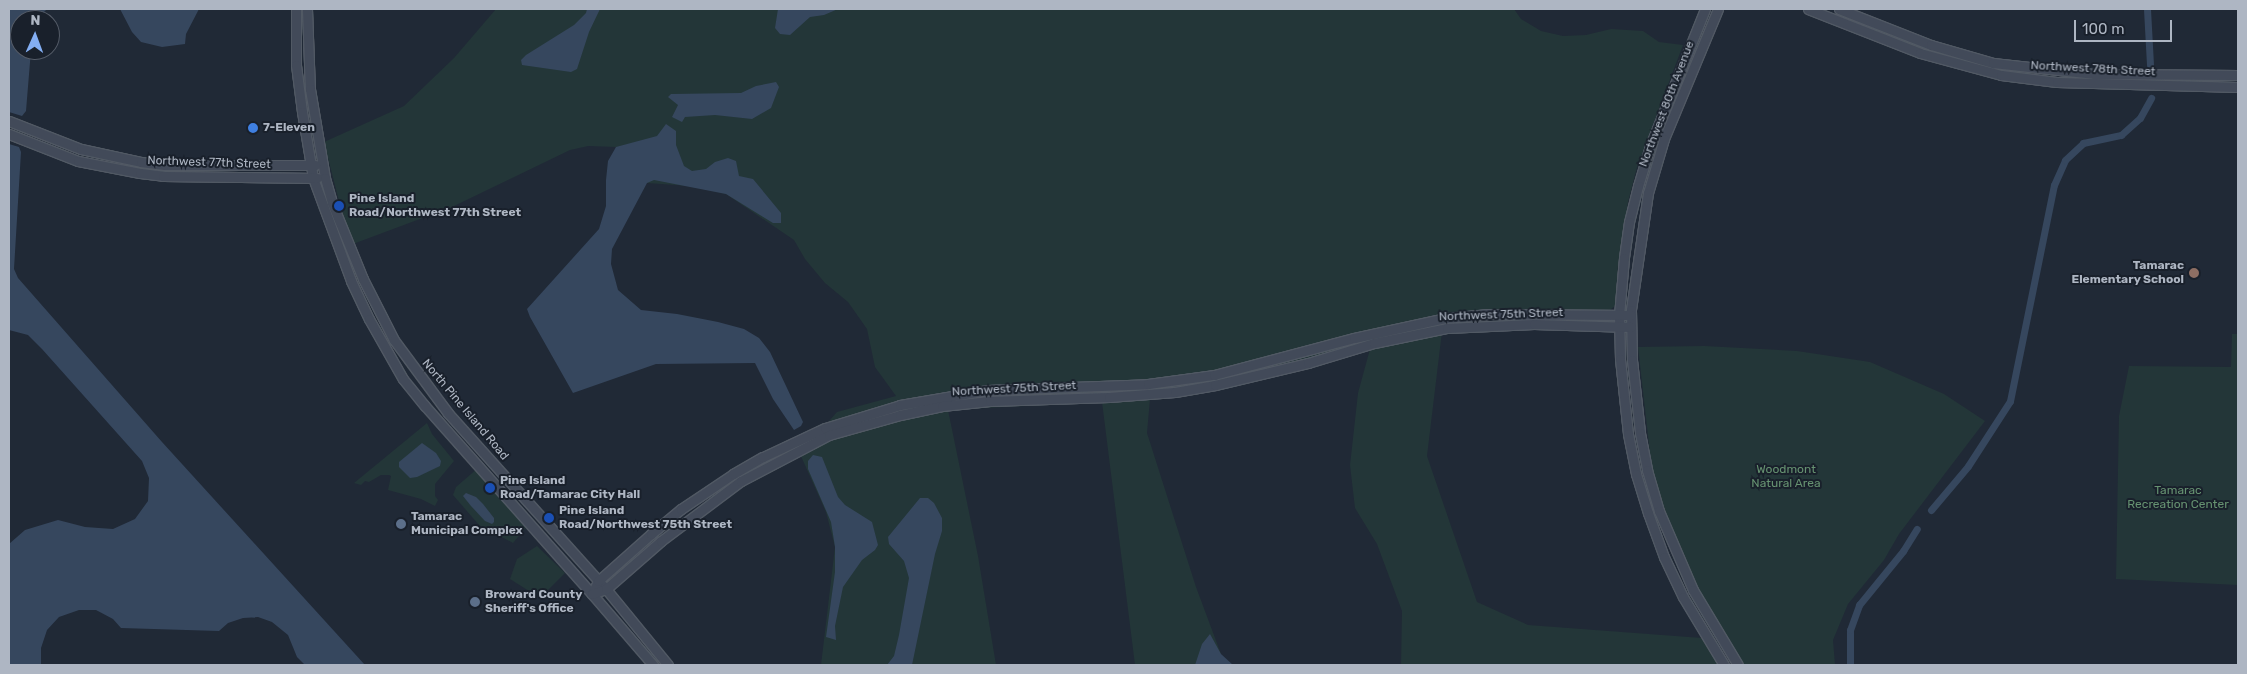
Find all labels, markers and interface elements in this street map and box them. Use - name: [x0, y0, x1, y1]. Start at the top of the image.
- north arrow: [10, 10, 60, 60]
- scale bar: [2077, 10, 2174, 42]
- text: N: [30, 12, 41, 29]
- text: 100 m: [2082, 20, 2124, 38]
- street label: Northwest 80th Avenue: [1636, 39, 1698, 169]
- street label: Northwest 78th Street: [2030, 59, 2156, 79]
- place label: 7-Eleven: [263, 121, 315, 135]
- marker: 7-Eleven: [247, 122, 259, 134]
- street label: Northwest 77th Street: [147, 154, 271, 172]
- place label: Pine Island Road/Northwest 77th Street: [349, 192, 521, 220]
- marker: Pine Island Road/Northwest 77th Street: [333, 200, 345, 212]
- place label: Tamarac Elementary School: [2071, 259, 2184, 287]
- marker: Tamarac Elementary School: [2188, 267, 2200, 279]
- street label: Northwest 75th Street: [1439, 306, 1563, 324]
- street label: North Pine Island Road: [419, 357, 511, 463]
- street label: Northwest 75th Street: [951, 379, 1077, 399]
- park label: Woodmont Natural Area: [1751, 463, 1821, 491]
- place label: Pine Island Road/Tamarac City Hall: [500, 474, 640, 502]
- marker: Pine Island Road/Tamarac City Hall: [484, 482, 496, 494]
- park label: Tamarac Recreation Center: [2127, 484, 2229, 512]
- place label: Pine Island Road/Northwest 75th Street: [559, 504, 732, 532]
- place label: Tamarac Municipal Complex: [411, 510, 523, 538]
- marker: Pine Island Road/Northwest 75th Street: [543, 512, 555, 524]
- marker: Tamarac Municipal Complex: [395, 518, 407, 530]
- place label: Broward County Sheriff's Office: [485, 588, 582, 616]
- marker: Broward County Sheriff's Office: [469, 596, 481, 608]

